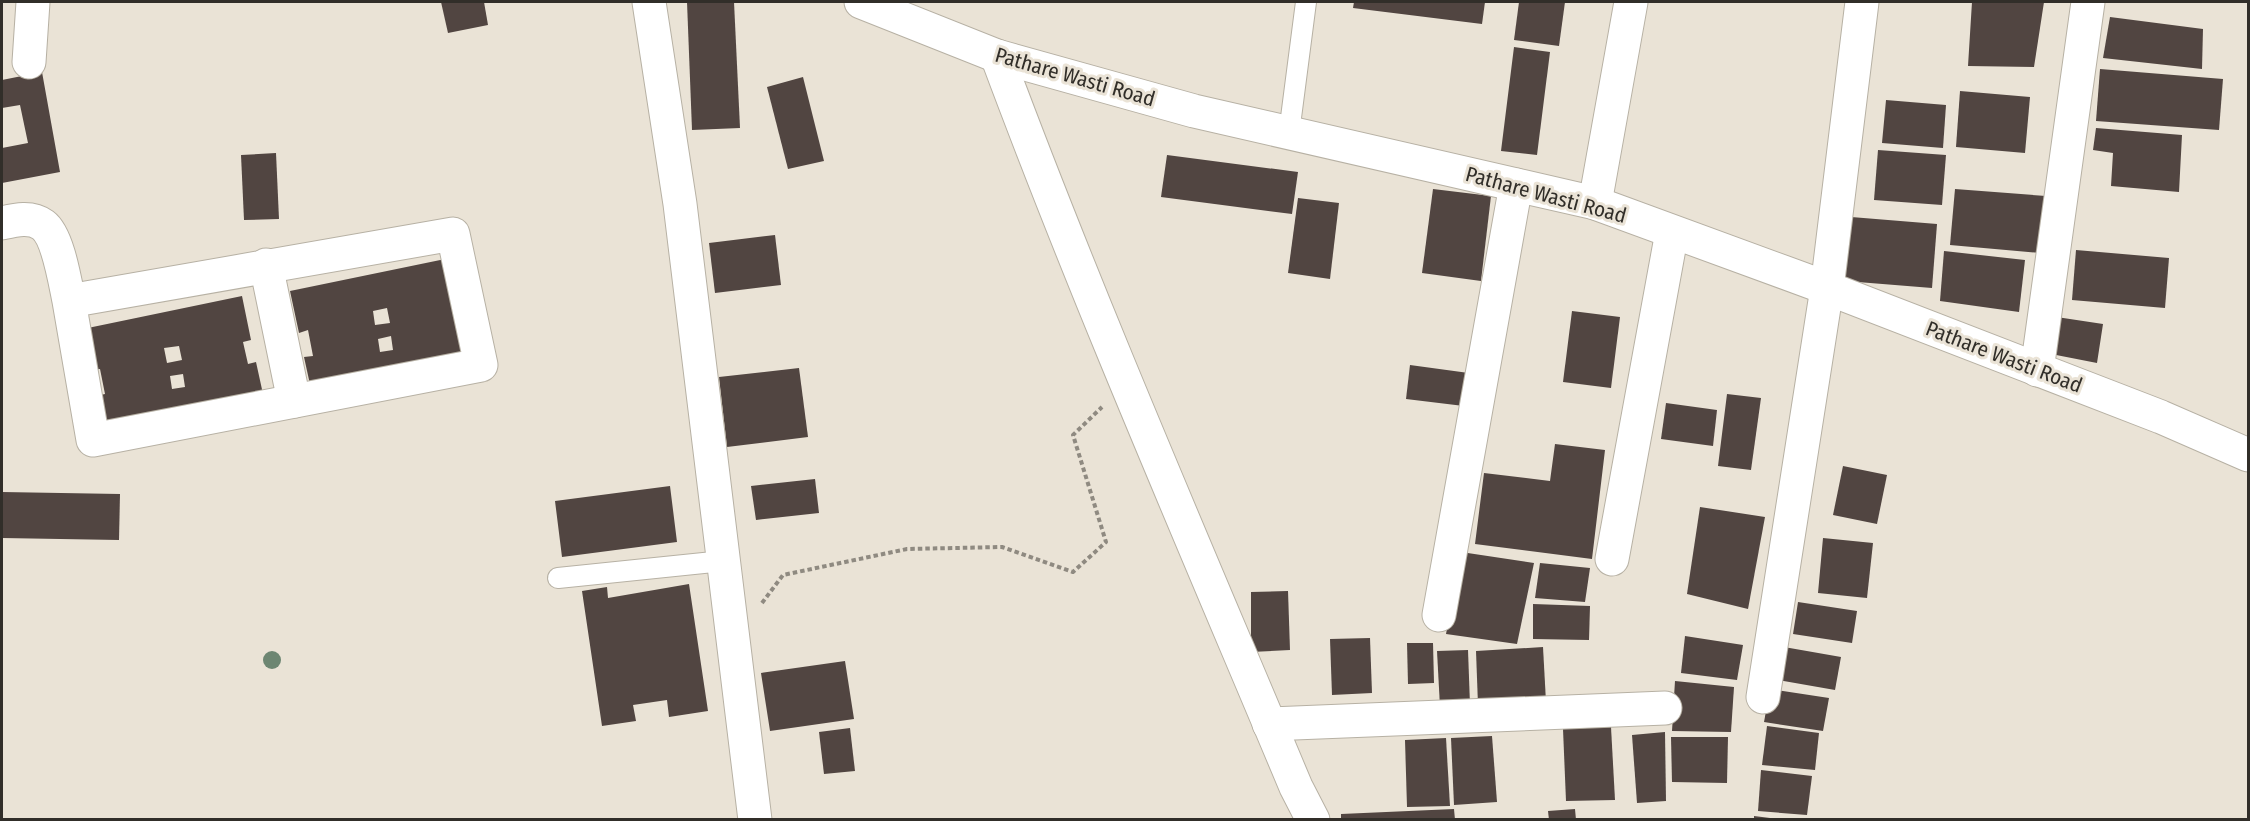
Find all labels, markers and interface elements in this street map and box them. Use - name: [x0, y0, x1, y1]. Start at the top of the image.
- street label: Pathare Wasti Road: [992, 42, 1158, 112]
- street label: Pathare Wasti Road: [1463, 161, 1629, 229]
- street label: Pathare Wasti Road: [1922, 315, 2086, 399]

